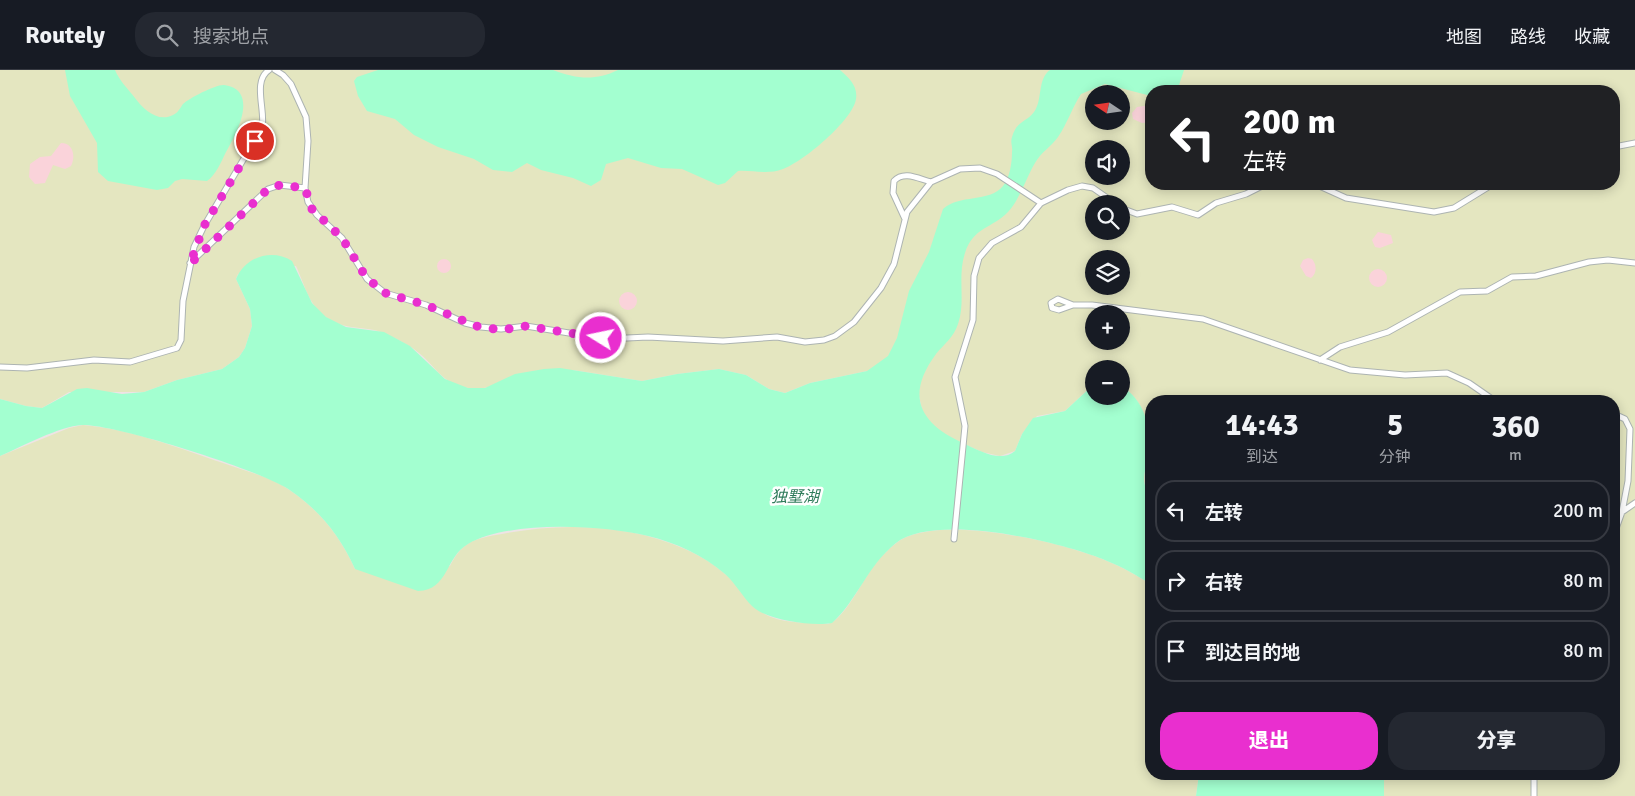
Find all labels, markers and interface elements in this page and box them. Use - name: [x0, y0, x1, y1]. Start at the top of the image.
- search box: [135, 12, 485, 57]
- text: Routely: [25, 20, 105, 50]
- icon: search: [153, 21, 181, 49]
- text: 搜索地点: [193, 25, 269, 49]
- text: 地图: [1446, 26, 1482, 48]
- text: 路线: [1510, 26, 1546, 48]
- text: 收藏: [1574, 26, 1610, 48]
- north arrow: [1085, 85, 1130, 130]
- map controls: [1085, 85, 1130, 405]
- text: 200 m: [1243, 100, 1336, 143]
- icon: left: [1160, 105, 1225, 170]
- pin: [234, 120, 276, 162]
- icon: arrive: [241, 127, 269, 155]
- button: sound: [1085, 140, 1130, 185]
- text: 左转: [1243, 148, 1287, 175]
- button: search: [1085, 195, 1130, 240]
- button: layers: [1085, 250, 1130, 295]
- button: +: [1085, 305, 1130, 350]
- position arrow: [574, 311, 626, 363]
- button: −: [1085, 360, 1130, 405]
- text: 14:43: [1225, 407, 1299, 444]
- text: 5: [1387, 407, 1403, 444]
- text: 360: [1491, 409, 1540, 446]
- text: m: [1509, 445, 1522, 465]
- text: 到达: [1246, 447, 1278, 467]
- text: 分钟: [1379, 447, 1411, 467]
- water label: 独墅湖: [771, 487, 822, 507]
- icon: left: [1162, 497, 1190, 525]
- text: 200 m: [1553, 499, 1603, 523]
- text: 左转: [1205, 501, 1243, 525]
- icon: right: [1162, 567, 1190, 595]
- text: 80 m: [1563, 569, 1603, 593]
- text: 右转: [1205, 571, 1243, 595]
- icon: arrive: [1162, 637, 1190, 665]
- text: 80 m: [1563, 639, 1603, 663]
- text: 到达目的地: [1205, 641, 1300, 665]
- button: 退出: [1160, 712, 1378, 770]
- button: 分享: [1388, 712, 1605, 770]

